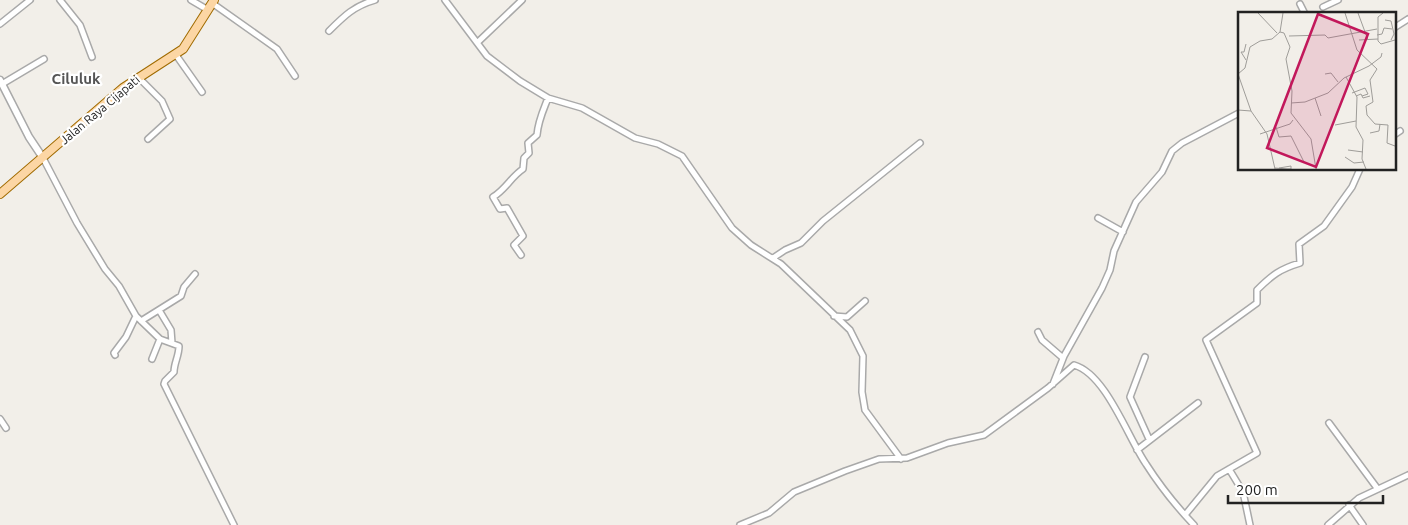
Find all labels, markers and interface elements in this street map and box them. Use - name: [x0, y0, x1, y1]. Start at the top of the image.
- inset map: [1238, 12, 1396, 170]
- district label: Ciluluk: [52, 70, 101, 87]
- street label: Jalan Raya Cijapati: [57, 73, 142, 147]
- scale bar: [1228, 472, 1383, 504]
- text: 200 m: [1236, 481, 1278, 498]

